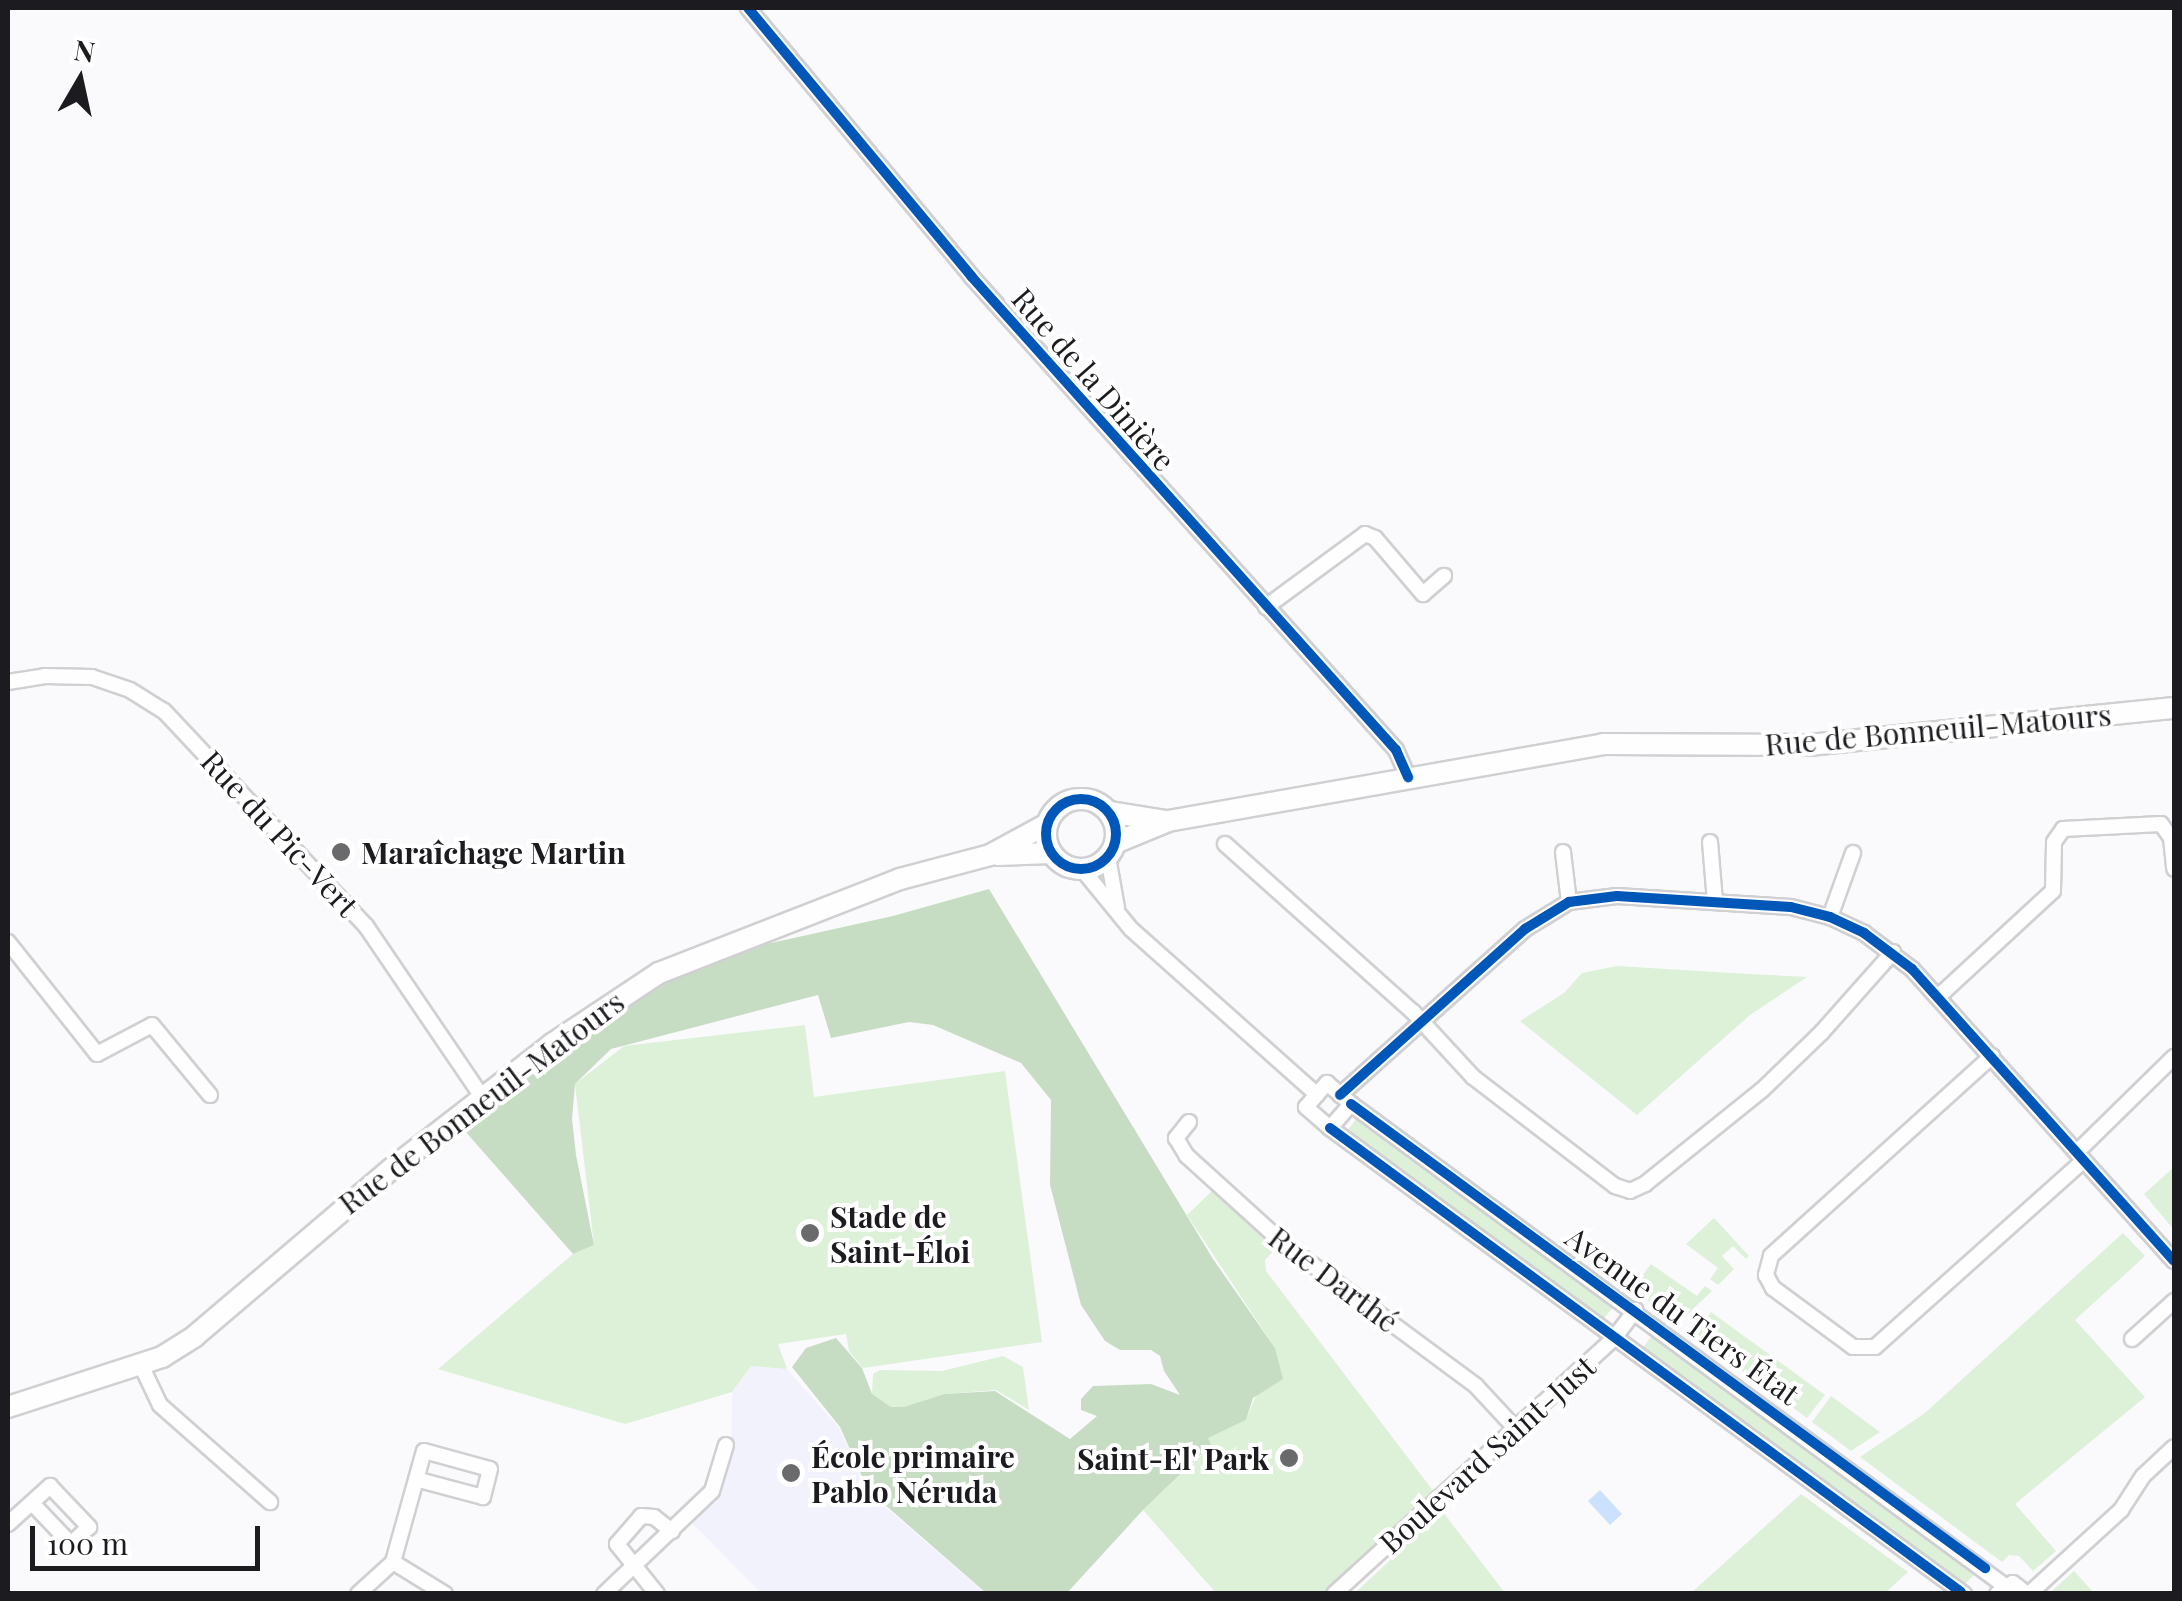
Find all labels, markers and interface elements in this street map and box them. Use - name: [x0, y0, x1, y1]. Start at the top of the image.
- north arrow: [30, 30, 130, 130]
- text: N: [72, 30, 98, 70]
- street label: Rue de la Dinière: [1005, 280, 1183, 478]
- street label: Rue de Bonneuil-Matours: [1763, 696, 2113, 762]
- street label: Rue du Pic-Vert: [194, 743, 366, 923]
- place label: Maraîchage Martin: [361, 834, 626, 870]
- marker: Maraîchage Martin: [330, 841, 352, 863]
- street label: Rue de Bonneuil-Matours: [331, 983, 631, 1221]
- place label: Stade de Saint-Éloi: [830, 1198, 970, 1268]
- street label: Avenue du Tiers État: [1559, 1218, 1807, 1412]
- street label: Rue Darthé: [1262, 1219, 1406, 1339]
- marker: Stade de Saint-Éloi: [799, 1222, 821, 1244]
- street label: Boulevard Saint-Just: [1372, 1348, 1602, 1560]
- place label: École primaire Pablo Néruda: [811, 1438, 1015, 1508]
- place label: Saint-El' Park: [1076, 1440, 1269, 1476]
- marker: Saint-El' Park: [1278, 1447, 1300, 1469]
- marker: École primaire Pablo Néruda: [780, 1462, 802, 1484]
- scale bar: [35, 1506, 265, 1568]
- text: 100 m: [47, 1523, 128, 1563]

